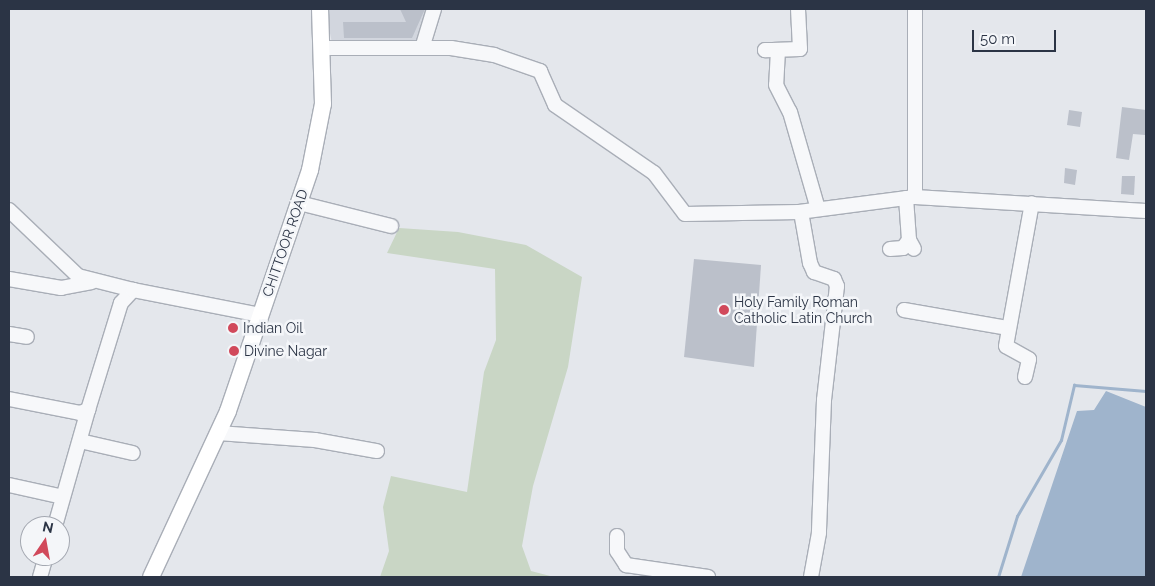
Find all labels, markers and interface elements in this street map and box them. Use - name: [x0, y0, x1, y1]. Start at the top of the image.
- scale bar: [975, 20, 1059, 52]
- text: 50 m: [980, 30, 1015, 48]
- street label: CHITTOOR ROAD: [259, 187, 311, 299]
- place label: Holy Family Roman Catholic Latin Church: [734, 294, 872, 326]
- marker: Holy Family Roman Catholic Latin Church: [718, 304, 730, 316]
- place label: Indian Oil: [243, 320, 303, 336]
- marker: Indian Oil: [227, 322, 239, 334]
- place label: Divine Nagar: [244, 343, 327, 359]
- marker: Divine Nagar: [228, 345, 240, 357]
- north arrow: [20, 516, 70, 566]
- text: N: [41, 518, 55, 536]

